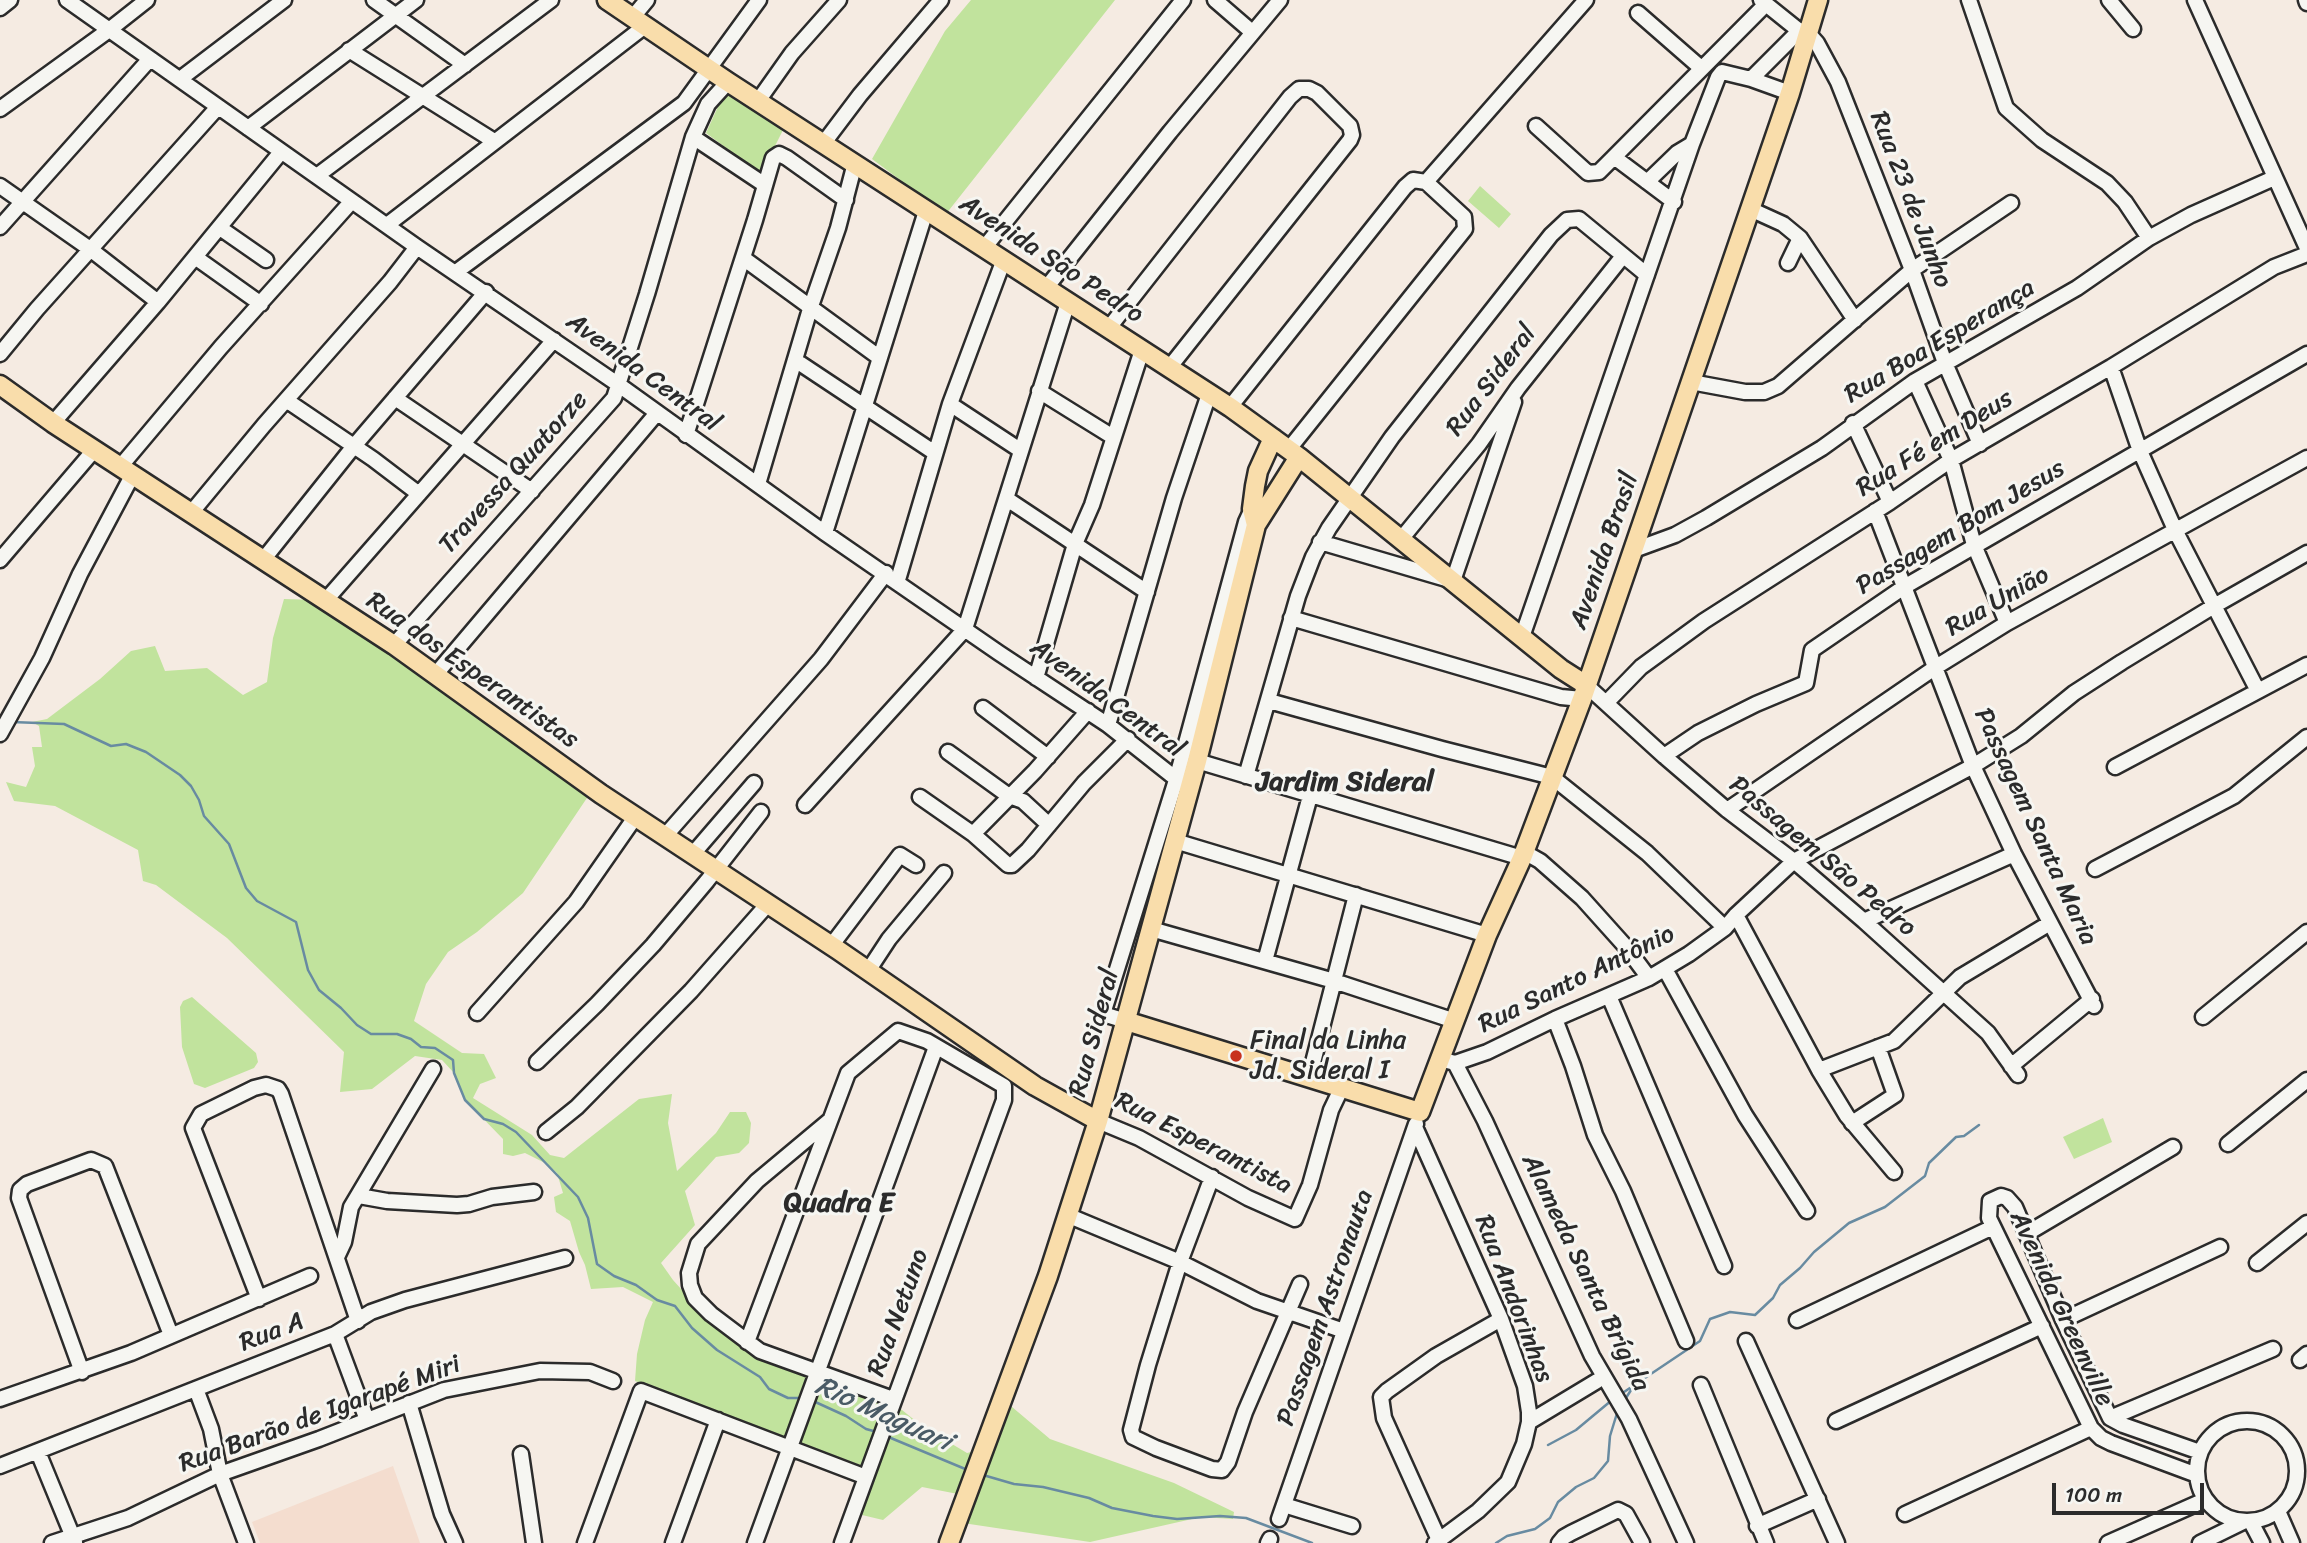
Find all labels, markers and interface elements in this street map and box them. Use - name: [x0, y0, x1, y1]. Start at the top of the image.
- street label: Rua 23 de Junho: [1862, 107, 1958, 293]
- street label: Avenida São Pedro: [953, 189, 1149, 331]
- street label: Rua Boa Esperança: [1839, 273, 2041, 411]
- street label: Avenida Central: [560, 307, 726, 439]
- street label: Rua Sideral: [1440, 319, 1544, 443]
- street label: Rua Fé em Deus: [1851, 383, 2019, 505]
- street label: Travessa Quatorze: [433, 385, 595, 561]
- street label: Passagem Bom Jesus: [1851, 453, 2071, 603]
- street label: Avenida Brasil: [1564, 468, 1646, 634]
- street label: Rua União: [1941, 560, 2055, 644]
- street label: Rua dos Esperantistas: [360, 586, 584, 756]
- street label: Avenida Central: [1024, 633, 1190, 765]
- street label: Passagem Santa Maria: [1966, 704, 2104, 950]
- district label: Jardim Sideral: [1256, 766, 1434, 800]
- street label: Passagem São Pedro: [1722, 770, 1922, 944]
- street label: Rua Santo Antônio: [1474, 919, 1680, 1041]
- street label: Rua Sideral: [1063, 966, 1127, 1100]
- place label: Final da Linha Jd. Sideral I: [1250, 1025, 1406, 1086]
- marker: Final da Linha Jd. Sideral I: [1228, 1048, 1244, 1064]
- street label: Rua Esperantista: [1109, 1086, 1297, 1202]
- street label: Alameda Santa Brígida: [1514, 1149, 1656, 1397]
- street label: Passagem Astronauta: [1271, 1186, 1381, 1430]
- district label: Quadra E: [784, 1187, 894, 1221]
- street label: Avenida Greenville: [2002, 1206, 2120, 1412]
- street label: Rua Andorinhas: [1467, 1211, 1559, 1387]
- street label: Rua Netuno: [862, 1245, 936, 1381]
- street label: Rua A: [235, 1307, 309, 1359]
- street label: Rua Barão de Igarapé Miri: [175, 1350, 465, 1480]
- water label: Rio Maguari: [810, 1370, 956, 1460]
- scale bar: [2055, 1470, 2207, 1514]
- text: 100 m: [2065, 1476, 2122, 1514]

